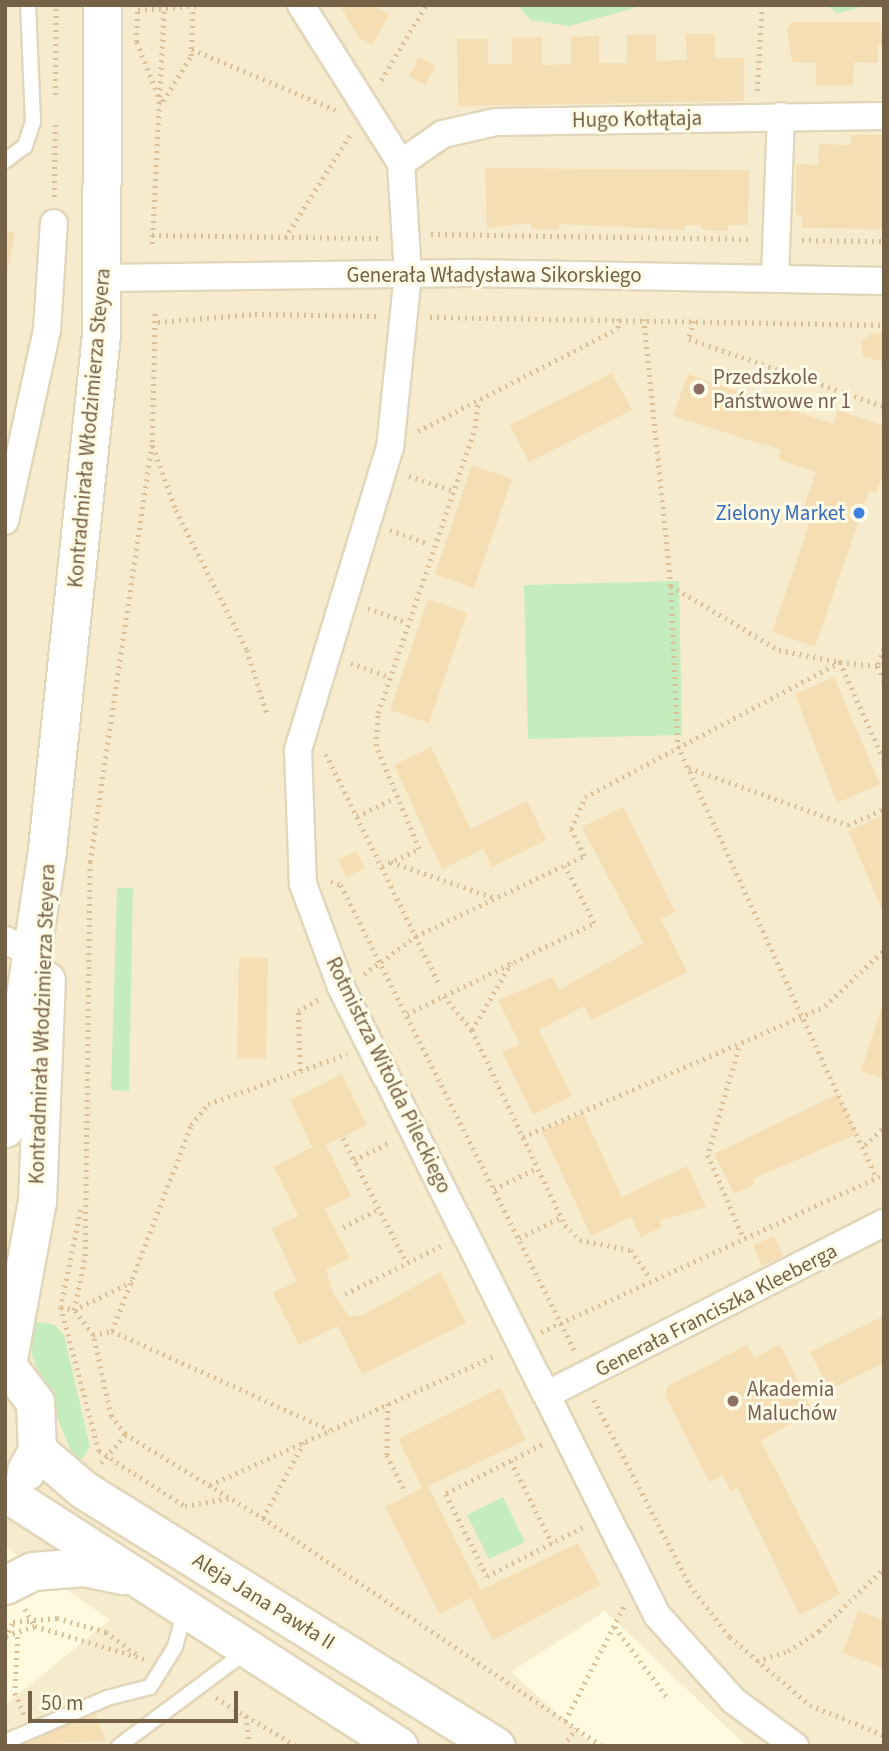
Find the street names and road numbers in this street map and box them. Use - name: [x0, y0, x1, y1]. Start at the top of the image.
- street label: Hugo Kołłątaja: [572, 105, 702, 133]
- street label: Generała Władysława Sikorskiego: [346, 262, 642, 288]
- street label: Kontradmirała Włodzimierza Steyera: [62, 267, 116, 589]
- street label: Kontradmirała Włodzimierza Steyera: [24, 863, 60, 1185]
- street label: Rotmistrza Witolda Pileckiego: [321, 953, 457, 1197]
- street label: Generała Franciszka Kleeberga: [591, 1238, 841, 1382]
- street label: Aleja Jana Pawła II: [188, 1547, 340, 1655]

